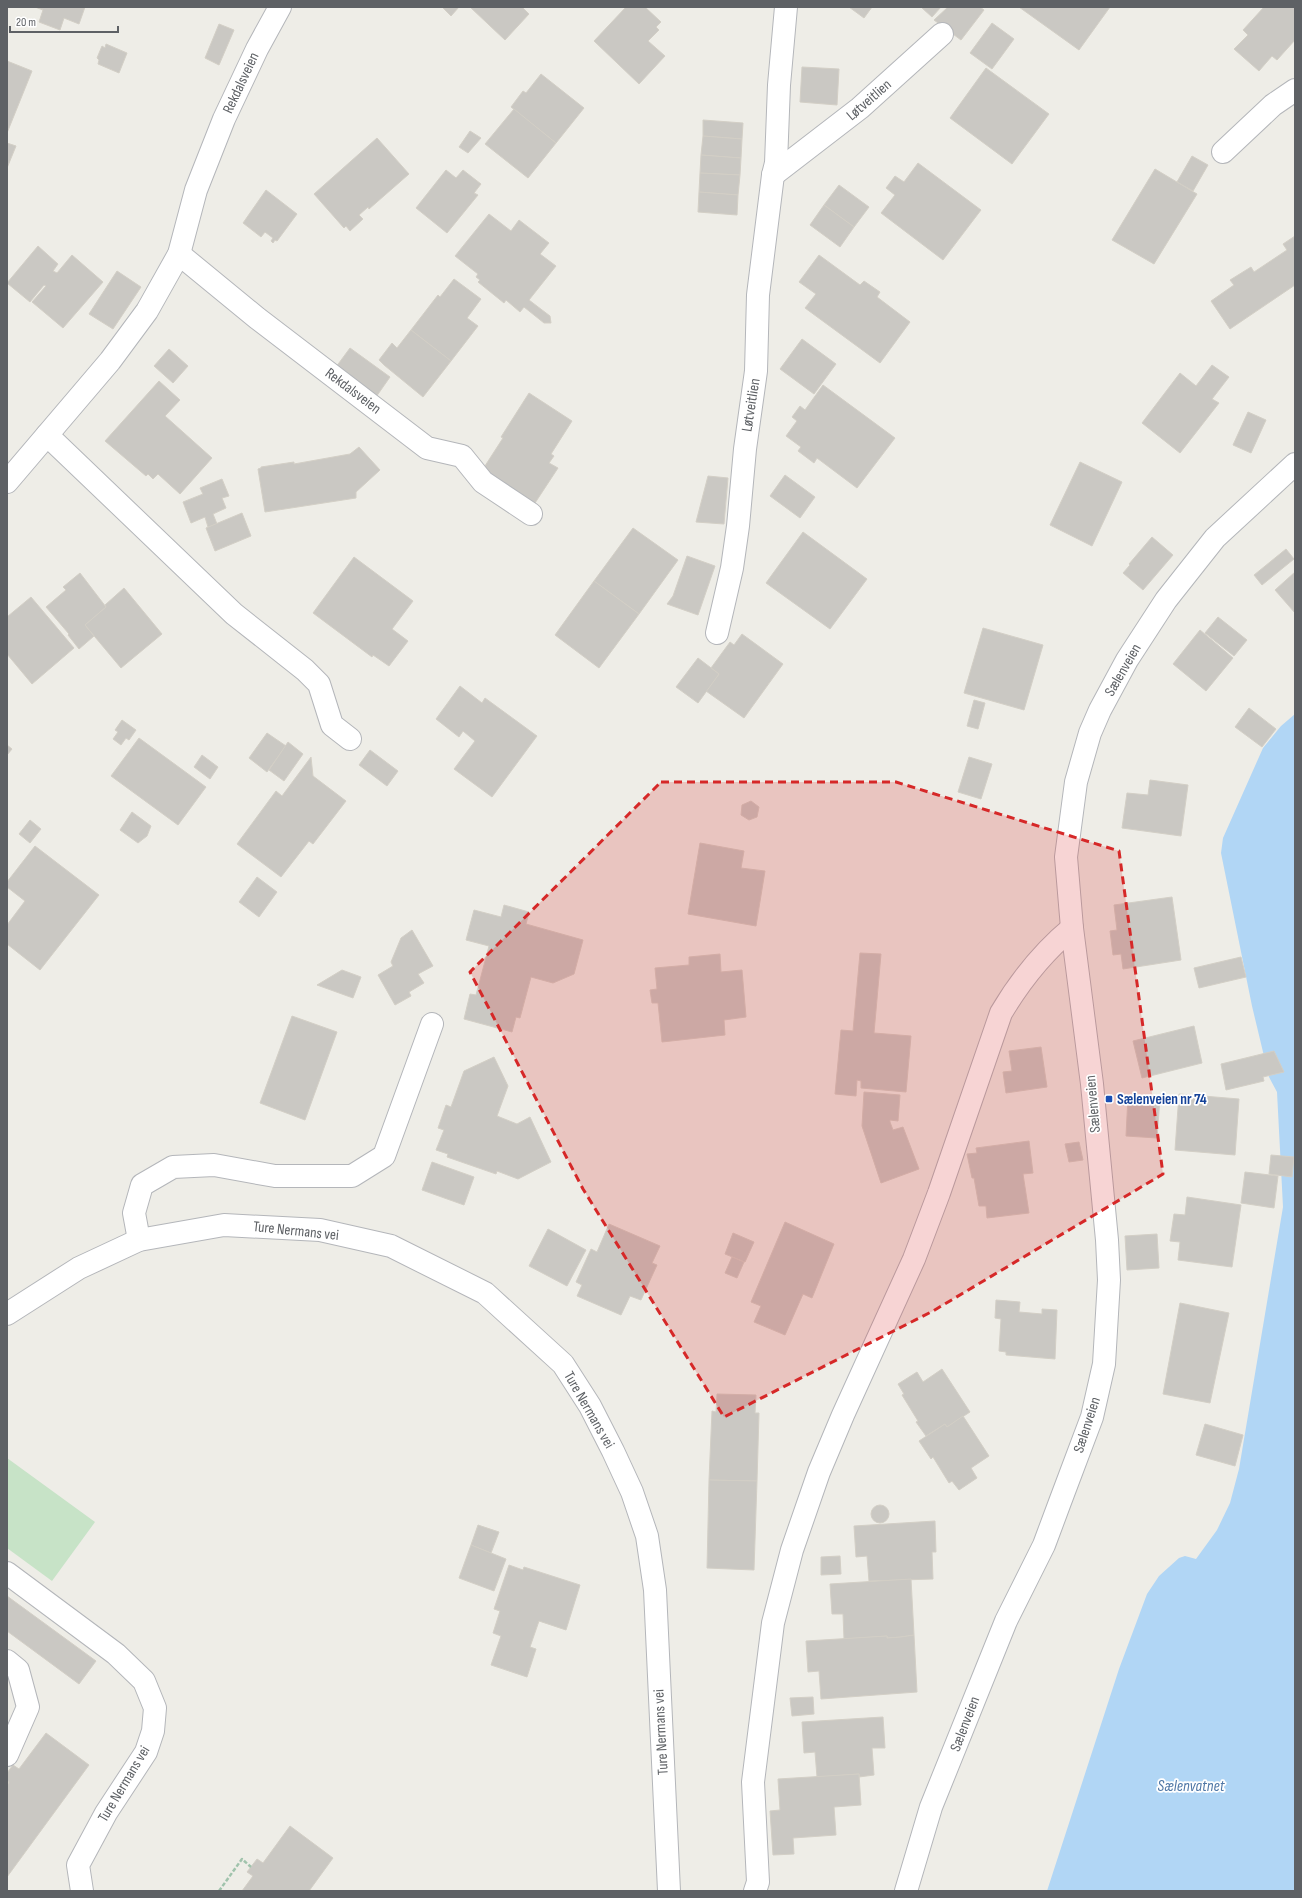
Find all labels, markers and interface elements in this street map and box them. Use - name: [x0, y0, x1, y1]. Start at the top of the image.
- scale bar: [10, 8, 118, 34]
- text: 20 m: [16, 15, 36, 30]
- street label: Rekdalsveien: [219, 49, 263, 117]
- street label: Løtveitlien: [843, 75, 895, 125]
- street label: Rekdalsveien: [321, 364, 385, 418]
- street label: Løtveitlien: [737, 377, 765, 433]
- street label: Sælenveien: [1100, 640, 1146, 700]
- street label: Sælenveien: [1081, 1074, 1105, 1134]
- place label: Sælenveien nr 74: [1117, 1090, 1207, 1109]
- marker: Sælenveien nr 74: [1104, 1094, 1114, 1104]
- street label: Ture Nermans vei: [252, 1217, 340, 1245]
- street label: Ture Nermans vei: [559, 1368, 619, 1452]
- street label: Sælenveien: [1069, 1395, 1105, 1455]
- street label: Ture Nermans vei: [649, 1688, 673, 1775]
- street label: Sælenveien: [946, 1694, 984, 1754]
- street label: Ture Nermans vei: [94, 1742, 154, 1826]
- water label: Sælenvatnet: [1158, 1777, 1226, 1796]

